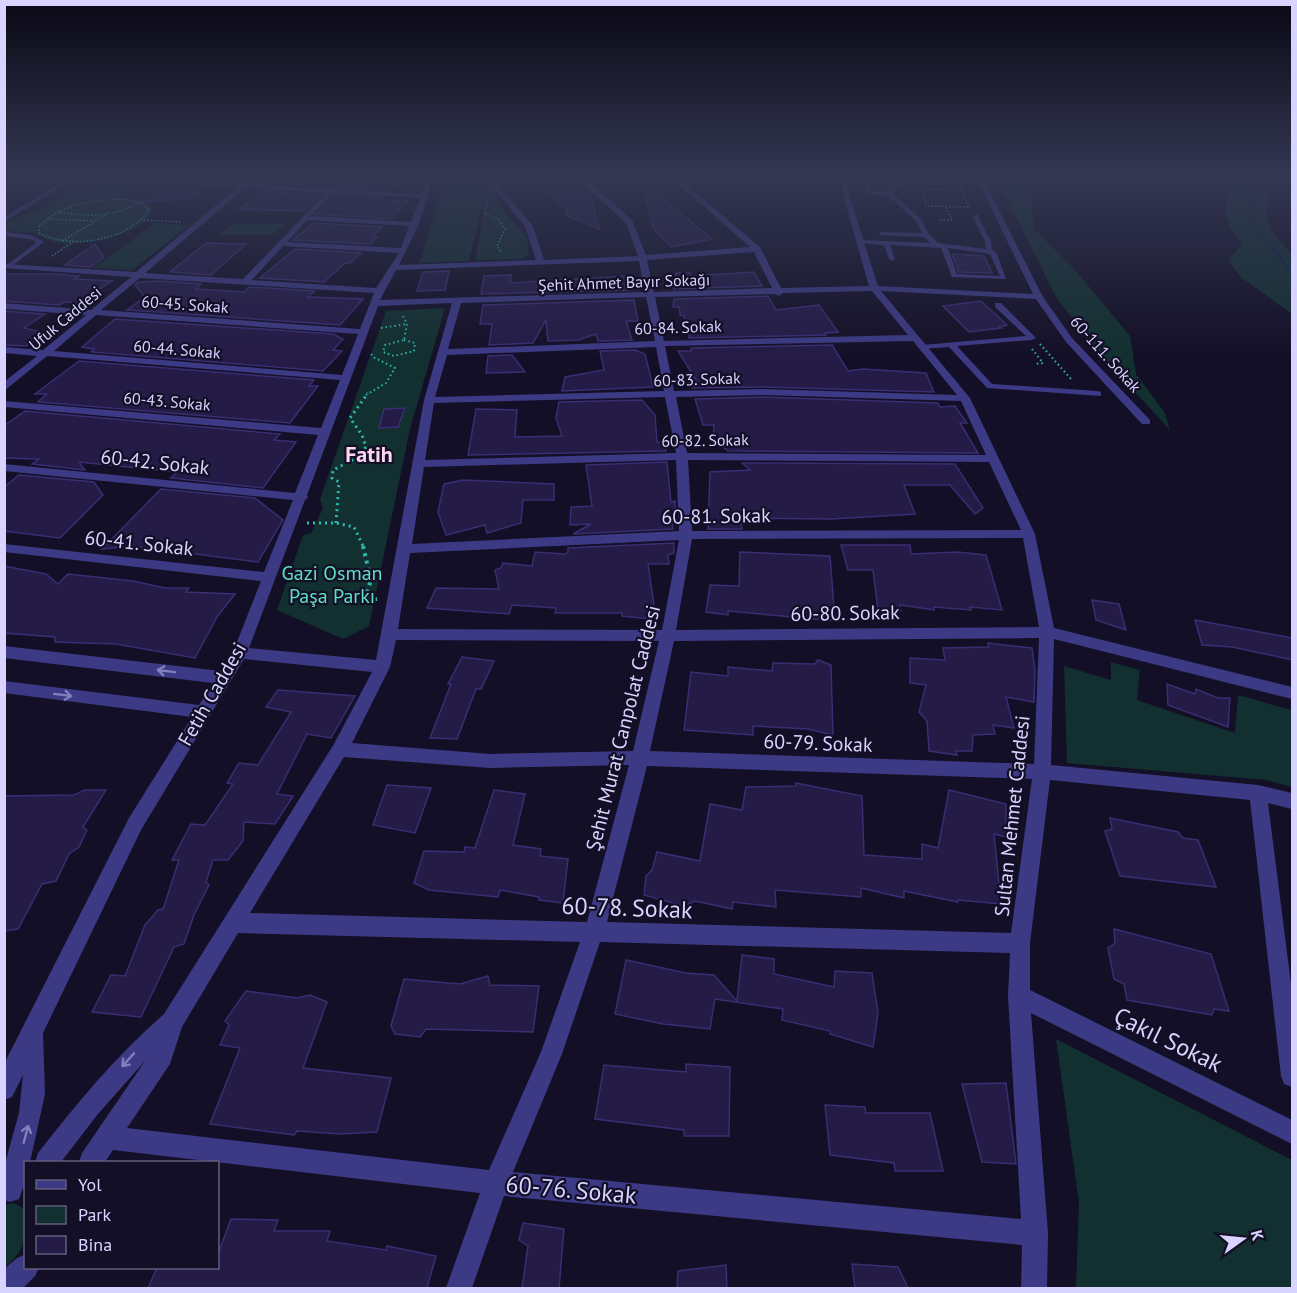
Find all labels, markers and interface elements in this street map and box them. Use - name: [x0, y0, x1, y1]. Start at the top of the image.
- street label: Şehit Ahmet Bayır Sokağı: [538, 269, 710, 295]
- street label: Ufuk Caddesi: [25, 282, 105, 354]
- street label: 60-45. Sokak: [141, 291, 230, 317]
- street label: 60-111. Sokak: [1066, 312, 1146, 397]
- street label: 60-84. Sokak: [634, 315, 722, 339]
- street label: 60-44. Sokak: [133, 335, 222, 363]
- street label: 60-83. Sokak: [653, 367, 741, 391]
- street label: 60-43. Sokak: [123, 387, 212, 415]
- street label: 60-82. Sokak: [661, 429, 749, 451]
- district label: Fatih: [345, 440, 393, 468]
- street label: 60-42. Sokak: [99, 443, 211, 481]
- street label: 60-81. Sokak: [661, 502, 771, 530]
- street label: 60-41. Sokak: [83, 524, 195, 562]
- park label: Gazi Osman Paşa Parkı: [282, 560, 383, 609]
- street label: 60-80. Sokak: [790, 599, 900, 627]
- street label: Şehit Murat Canpolat Caddesi: [580, 602, 666, 854]
- street label: Fetih Caddesi: [172, 638, 252, 750]
- one-way arrow: [156, 665, 176, 676]
- one-way arrow: [52, 689, 72, 700]
- street label: Sultan Mehmet Caddesi: [989, 714, 1035, 918]
- street label: 60-79. Sokak: [763, 728, 873, 758]
- street label: 60-78. Sokak: [561, 890, 694, 925]
- street label: Çakıl Sokak: [1109, 1000, 1228, 1079]
- one-way arrow: [121, 1053, 135, 1068]
- one-way arrow: [21, 1125, 32, 1144]
- legend: [24, 1161, 219, 1269]
- street label: 60-76. Sokak: [504, 1168, 638, 1211]
- text: Yol: [78, 1173, 102, 1196]
- text: Park: [78, 1203, 111, 1226]
- north arrow: [1213, 1209, 1273, 1269]
- text: K: [1247, 1228, 1268, 1243]
- text: Bina: [78, 1233, 112, 1256]

